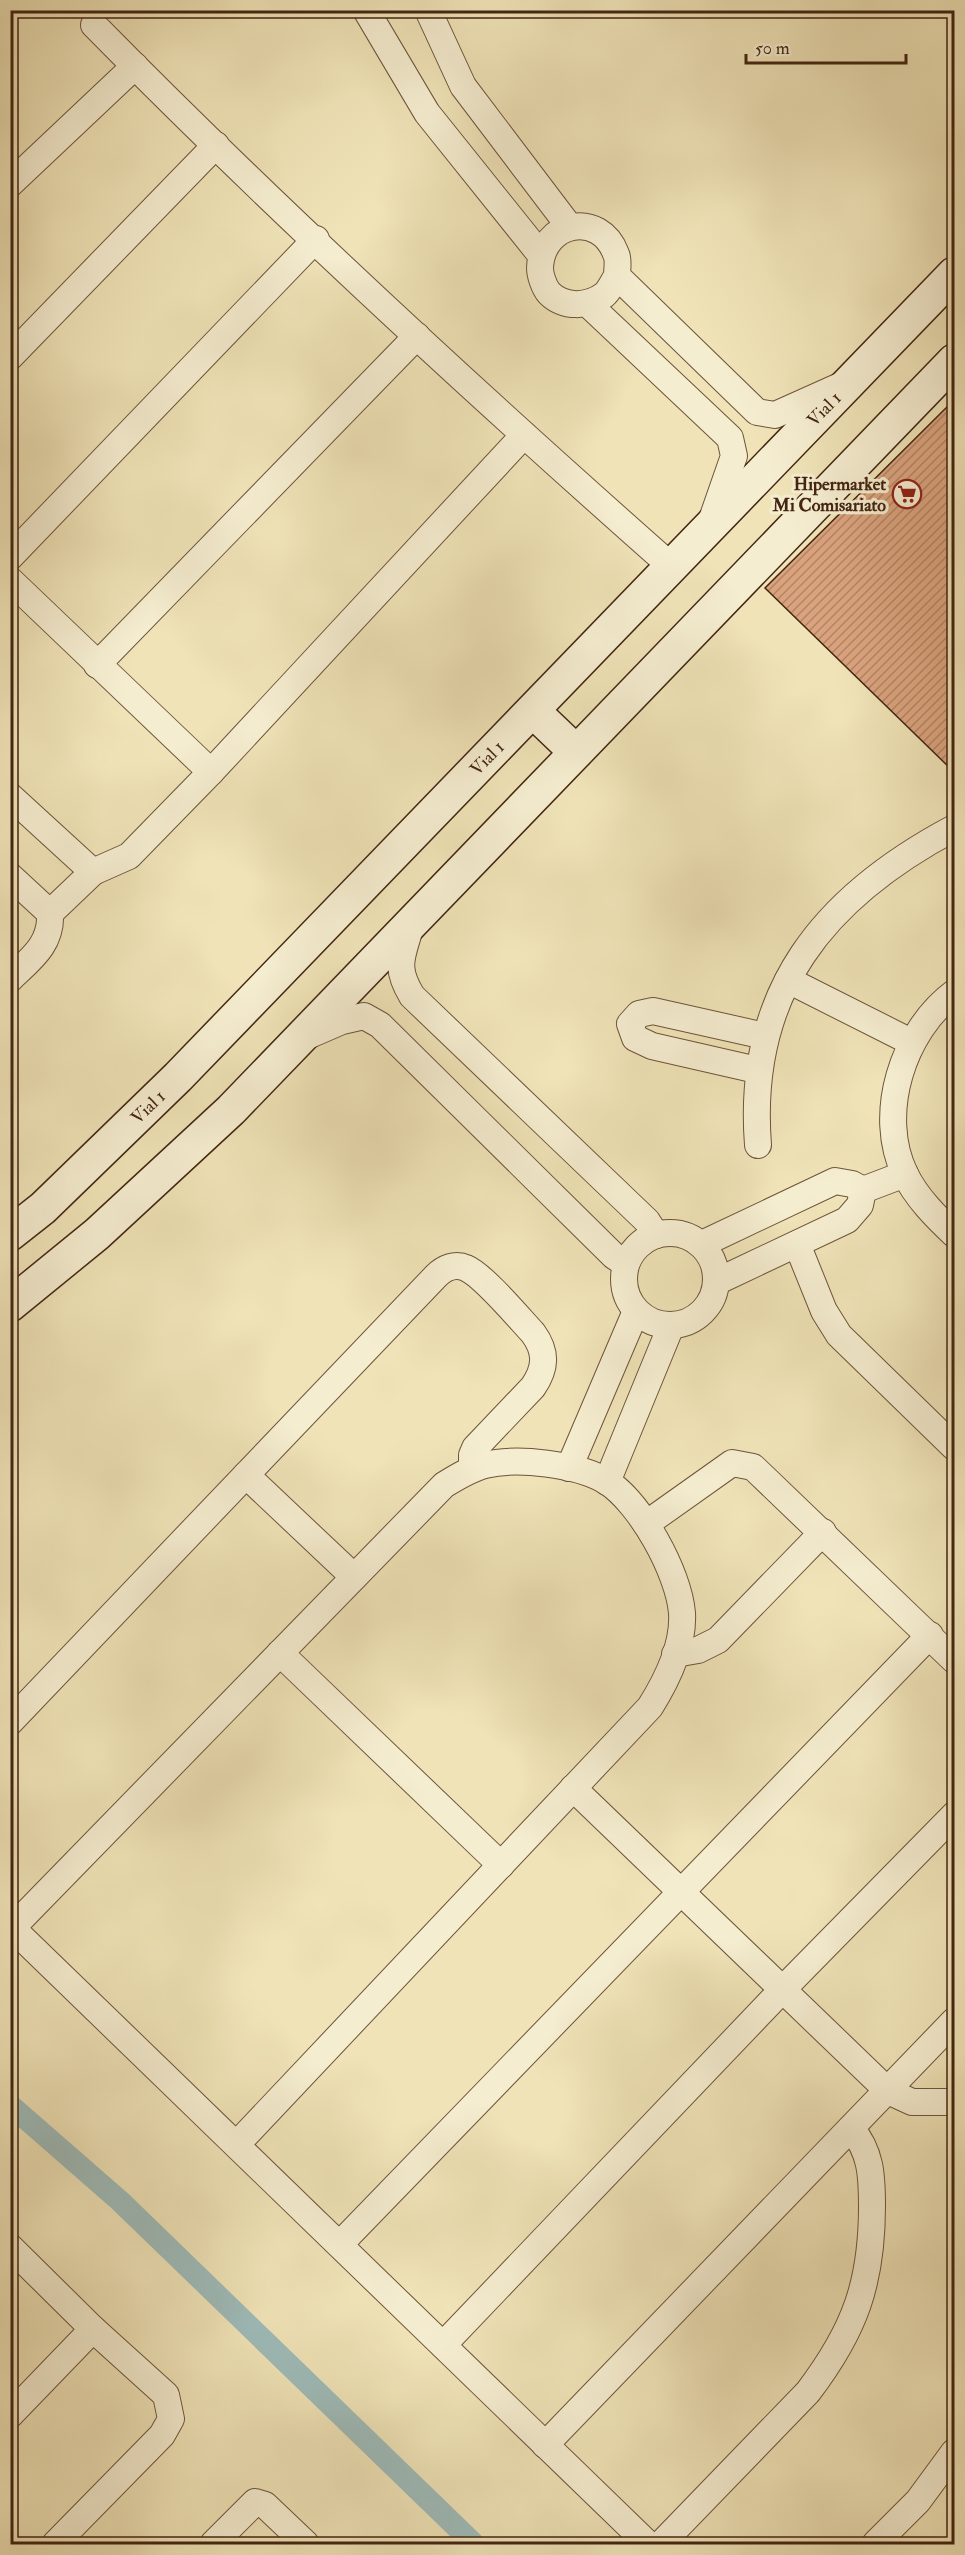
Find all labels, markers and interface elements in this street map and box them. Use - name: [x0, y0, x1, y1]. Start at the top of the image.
- scale bar: [746, 27, 906, 65]
- text: 50 m: [755, 37, 790, 60]
- street label: Vial 1: [802, 387, 846, 432]
- place label: Hipermarket Mi Comisariato: [771, 473, 886, 517]
- supermarket icon: Hipermarket Mi Comisariato: [891, 478, 923, 510]
- street label: Vial 1: [465, 736, 509, 781]
- street label: Vial 1: [126, 1085, 171, 1129]

